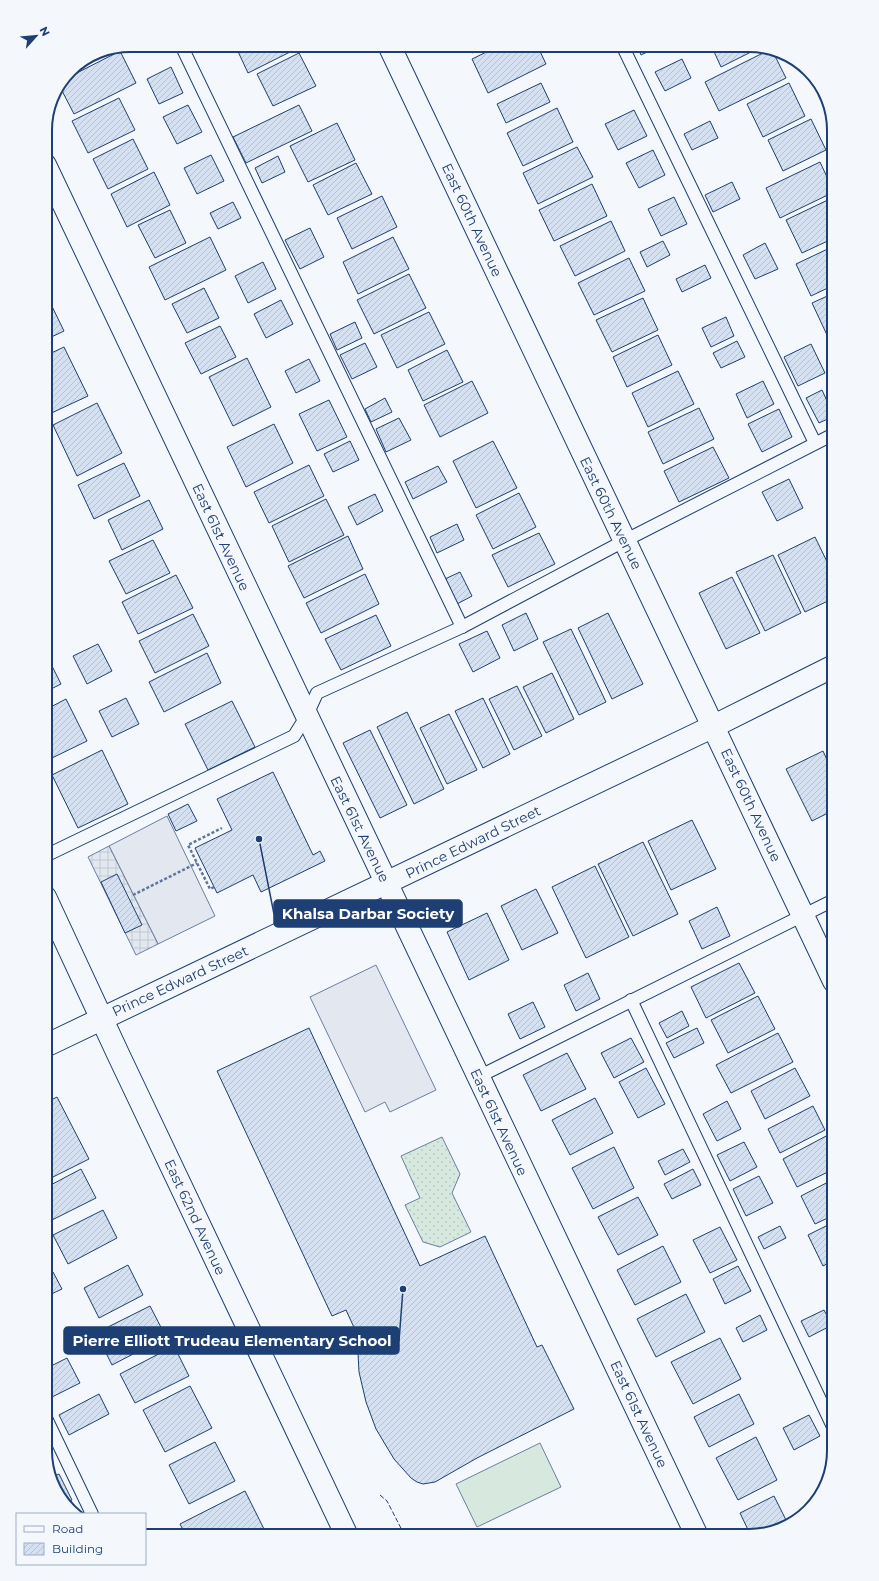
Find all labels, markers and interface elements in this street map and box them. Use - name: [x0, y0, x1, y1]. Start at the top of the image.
- north arrow: [16, 16, 56, 56]
- text: N: [37, 24, 53, 39]
- street label: East 60th Avenue: [438, 160, 506, 280]
- street label: East 60th Avenue: [576, 454, 646, 572]
- street label: East 61st Avenue: [188, 480, 254, 594]
- street label: East 60th Avenue: [717, 745, 785, 865]
- street label: East 61st Avenue: [326, 773, 394, 885]
- street label: Prince Edward Street: [402, 801, 544, 883]
- callout: Khalsa Darbar Society: [274, 900, 462, 927]
- text: Khalsa Darbar Society: [282, 904, 455, 923]
- street label: Prince Edward Street: [109, 941, 251, 1020]
- street label: East 61st Avenue: [466, 1065, 532, 1179]
- street label: East 62nd Avenue: [160, 1156, 230, 1278]
- callout: Pierre Elliott Trudeau Elementary School: [64, 1327, 399, 1354]
- text: Pierre Elliott Trudeau Elementary School: [72, 1331, 392, 1350]
- street label: East 61st Avenue: [606, 1357, 672, 1471]
- legend: [16, 1513, 146, 1565]
- text: Road: [52, 1521, 83, 1536]
- text: Building: [52, 1541, 103, 1556]

